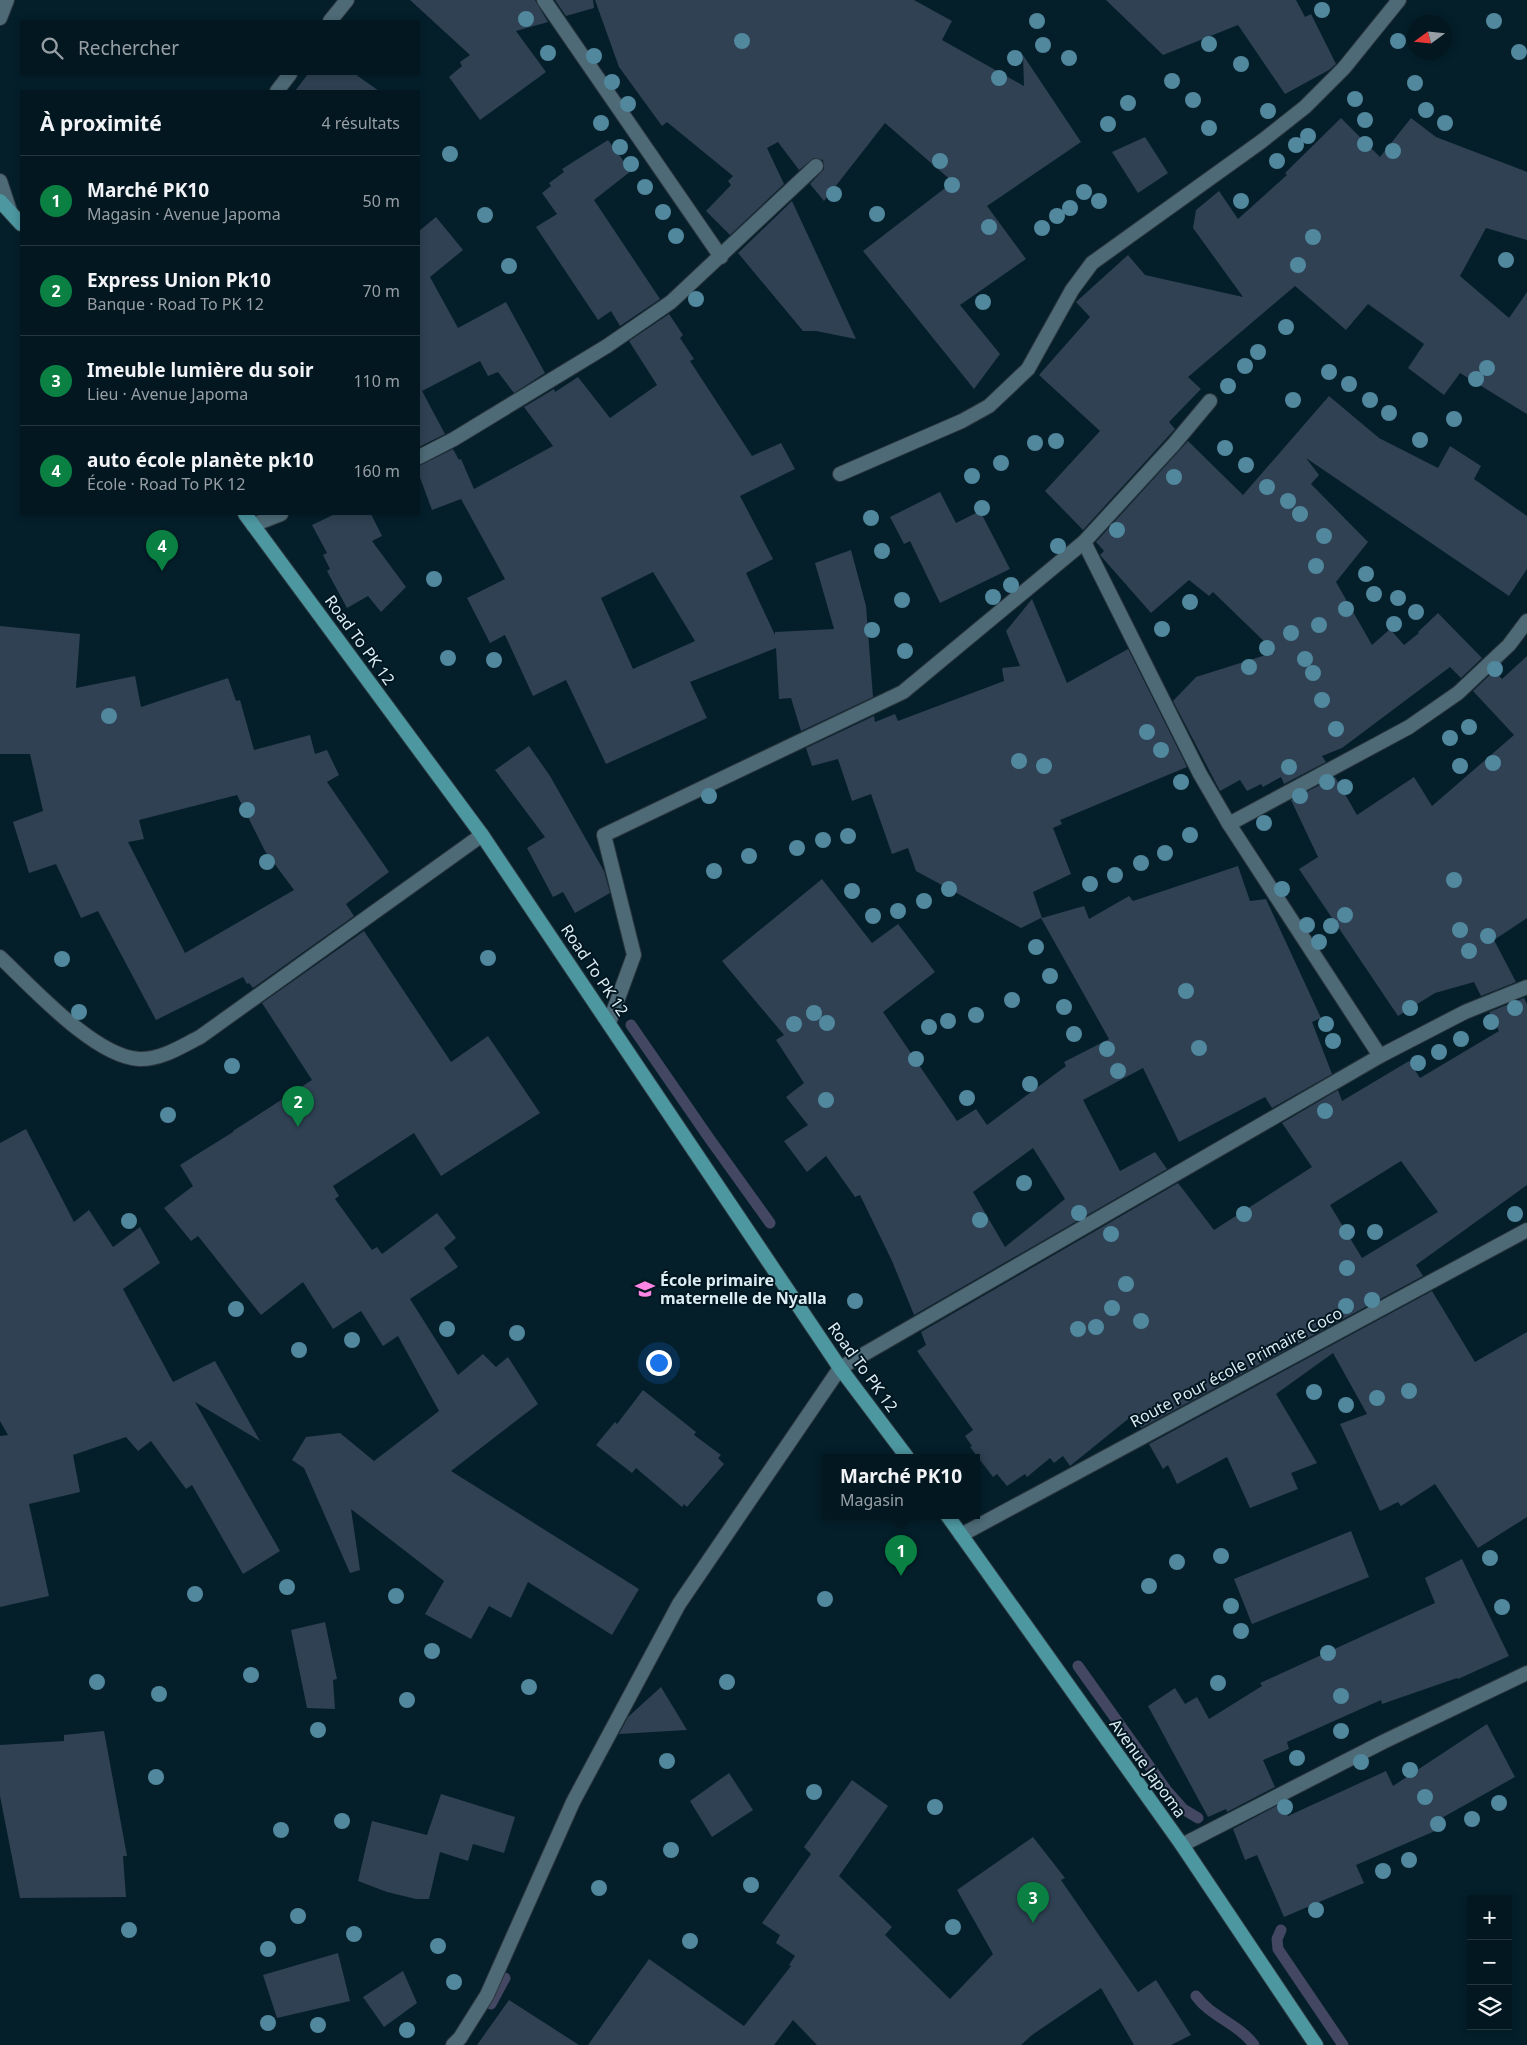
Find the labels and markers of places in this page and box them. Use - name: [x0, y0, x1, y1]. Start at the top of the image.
- pin: 4: [146, 530, 178, 571]
- pin: 2: [282, 1086, 314, 1127]
- place label: École primaire maternelle de Nyalla: [660, 1269, 827, 1309]
- school or university icon: École primaire maternelle de Nyalla: [634, 1278, 656, 1300]
- pin: 1: [885, 1535, 917, 1576]
- pin: 3: [1017, 1882, 1049, 1923]

